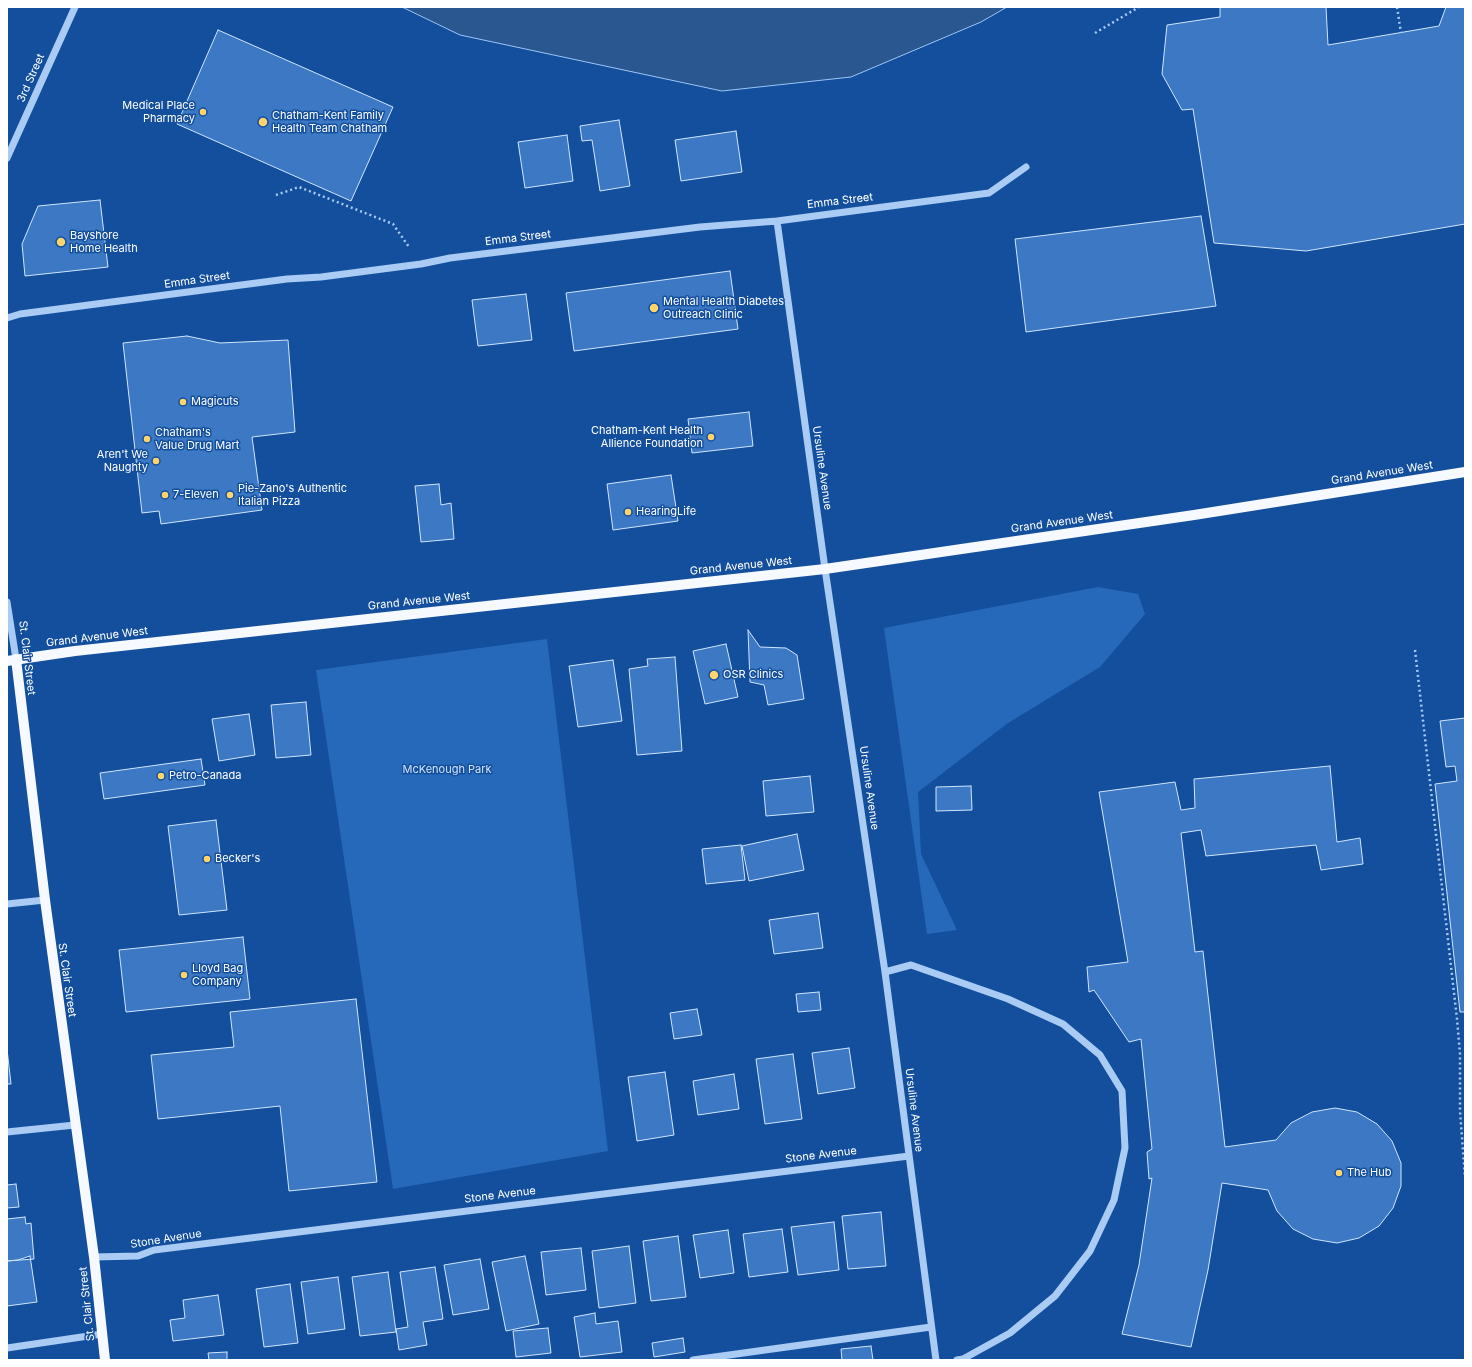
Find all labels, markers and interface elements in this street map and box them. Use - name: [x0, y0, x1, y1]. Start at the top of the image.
- street label: 3rd Street: [14, 52, 48, 104]
- place label: Medical Place Pharmacy: [122, 99, 195, 125]
- marker: Medical Place Pharmacy: [198, 107, 208, 117]
- place label: Chatham-Kent Family Health Team Chatham: [272, 109, 387, 135]
- marker: Chatham-Kent Family Health Team Chatham: [257, 116, 269, 128]
- street label: Emma Street: [806, 190, 874, 212]
- street label: Emma Street: [484, 227, 552, 249]
- place label: Bayshore Home Health: [70, 229, 138, 255]
- marker: Bayshore Home Health: [55, 236, 67, 248]
- street label: Emma Street: [163, 269, 231, 291]
- place label: Mental Health Diabetes Outreach Clinic: [663, 295, 784, 321]
- marker: Mental Health Diabetes Outreach Clinic: [648, 302, 660, 314]
- place label: Magicuts: [191, 395, 239, 409]
- marker: Magicuts: [178, 397, 188, 407]
- place label: Chatham-Kent Health Allience Foundation: [591, 424, 703, 450]
- street label: Ursuline Avenue: [810, 425, 834, 511]
- place label: Chatham's Value Drug Mart: [155, 426, 239, 452]
- marker: Chatham-Kent Health Allience Foundation: [706, 432, 716, 442]
- marker: Chatham's Value Drug Mart: [142, 434, 152, 444]
- place label: Aren't We Naughty: [97, 448, 148, 474]
- marker: Aren't We Naughty: [151, 456, 161, 466]
- street label: Grand Avenue West: [1330, 458, 1434, 488]
- place label: Pie-Zano's Authentic Italian Pizza: [238, 482, 347, 508]
- place label: 7-Eleven: [173, 488, 219, 502]
- marker: 7-Eleven: [160, 490, 170, 500]
- marker: Pie-Zano's Authentic Italian Pizza: [225, 490, 235, 500]
- place label: HearingLife: [636, 505, 696, 519]
- marker: HearingLife: [623, 507, 633, 517]
- street label: Grand Avenue West: [1010, 508, 1114, 536]
- street label: Grand Avenue West: [689, 554, 793, 578]
- street label: Grand Avenue West: [367, 589, 471, 613]
- street label: St. Clair Street: [16, 620, 38, 696]
- street label: Grand Avenue West: [45, 624, 149, 650]
- place label: OSR Clinics: [723, 668, 783, 682]
- marker: OSR Clinics: [708, 669, 720, 681]
- street label: Ursuline Avenue: [857, 745, 881, 831]
- park label: McKenough Park: [402, 763, 492, 777]
- place label: Petro-Canada: [169, 769, 241, 783]
- marker: Petro-Canada: [156, 771, 166, 781]
- place label: Becker's: [215, 852, 260, 866]
- marker: Becker's: [202, 854, 212, 864]
- street label: St. Clair Street: [55, 942, 79, 1018]
- place label: Lloyd Bag Company: [192, 962, 243, 988]
- marker: Lloyd Bag Company: [179, 970, 189, 980]
- street label: Ursuline Avenue: [902, 1067, 926, 1153]
- street label: Stone Avenue: [785, 1144, 857, 1166]
- place label: The Hub: [1347, 1166, 1392, 1180]
- marker: The Hub: [1334, 1168, 1344, 1178]
- street label: Stone Avenue: [464, 1184, 536, 1206]
- street label: Stone Avenue: [130, 1227, 202, 1251]
- street label: St. Clair Street: [77, 1266, 97, 1342]

